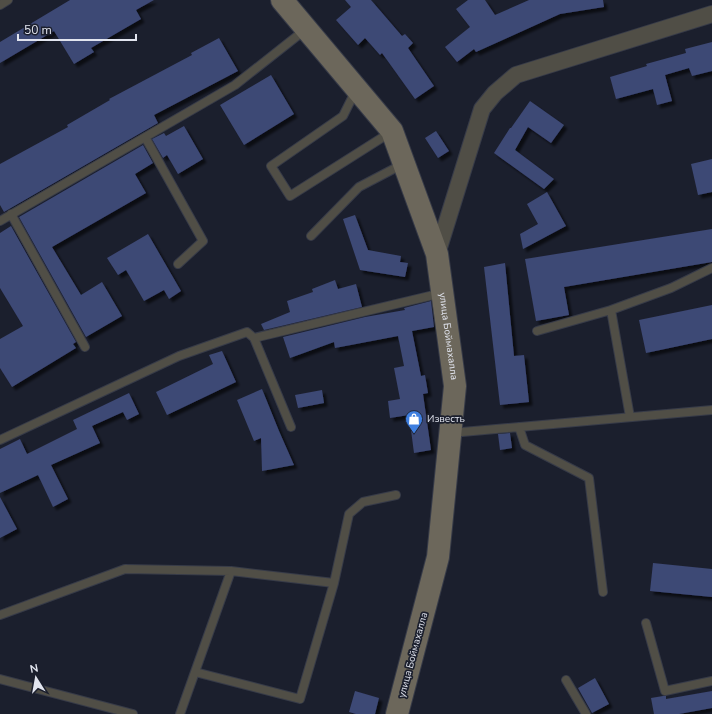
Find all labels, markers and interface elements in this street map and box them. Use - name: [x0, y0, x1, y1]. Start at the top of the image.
- scale bar: [18, 16, 136, 42]
- text: 50 m: [24, 22, 52, 38]
- street label: улица Боймахалла: [435, 292, 461, 381]
- shop icon: Известь: [404, 409, 424, 434]
- place label: Известь: [427, 412, 465, 426]
- street label: улица Боймахалла: [395, 611, 431, 699]
- north arrow: [16, 658, 56, 698]
- text: N: [29, 661, 40, 677]

